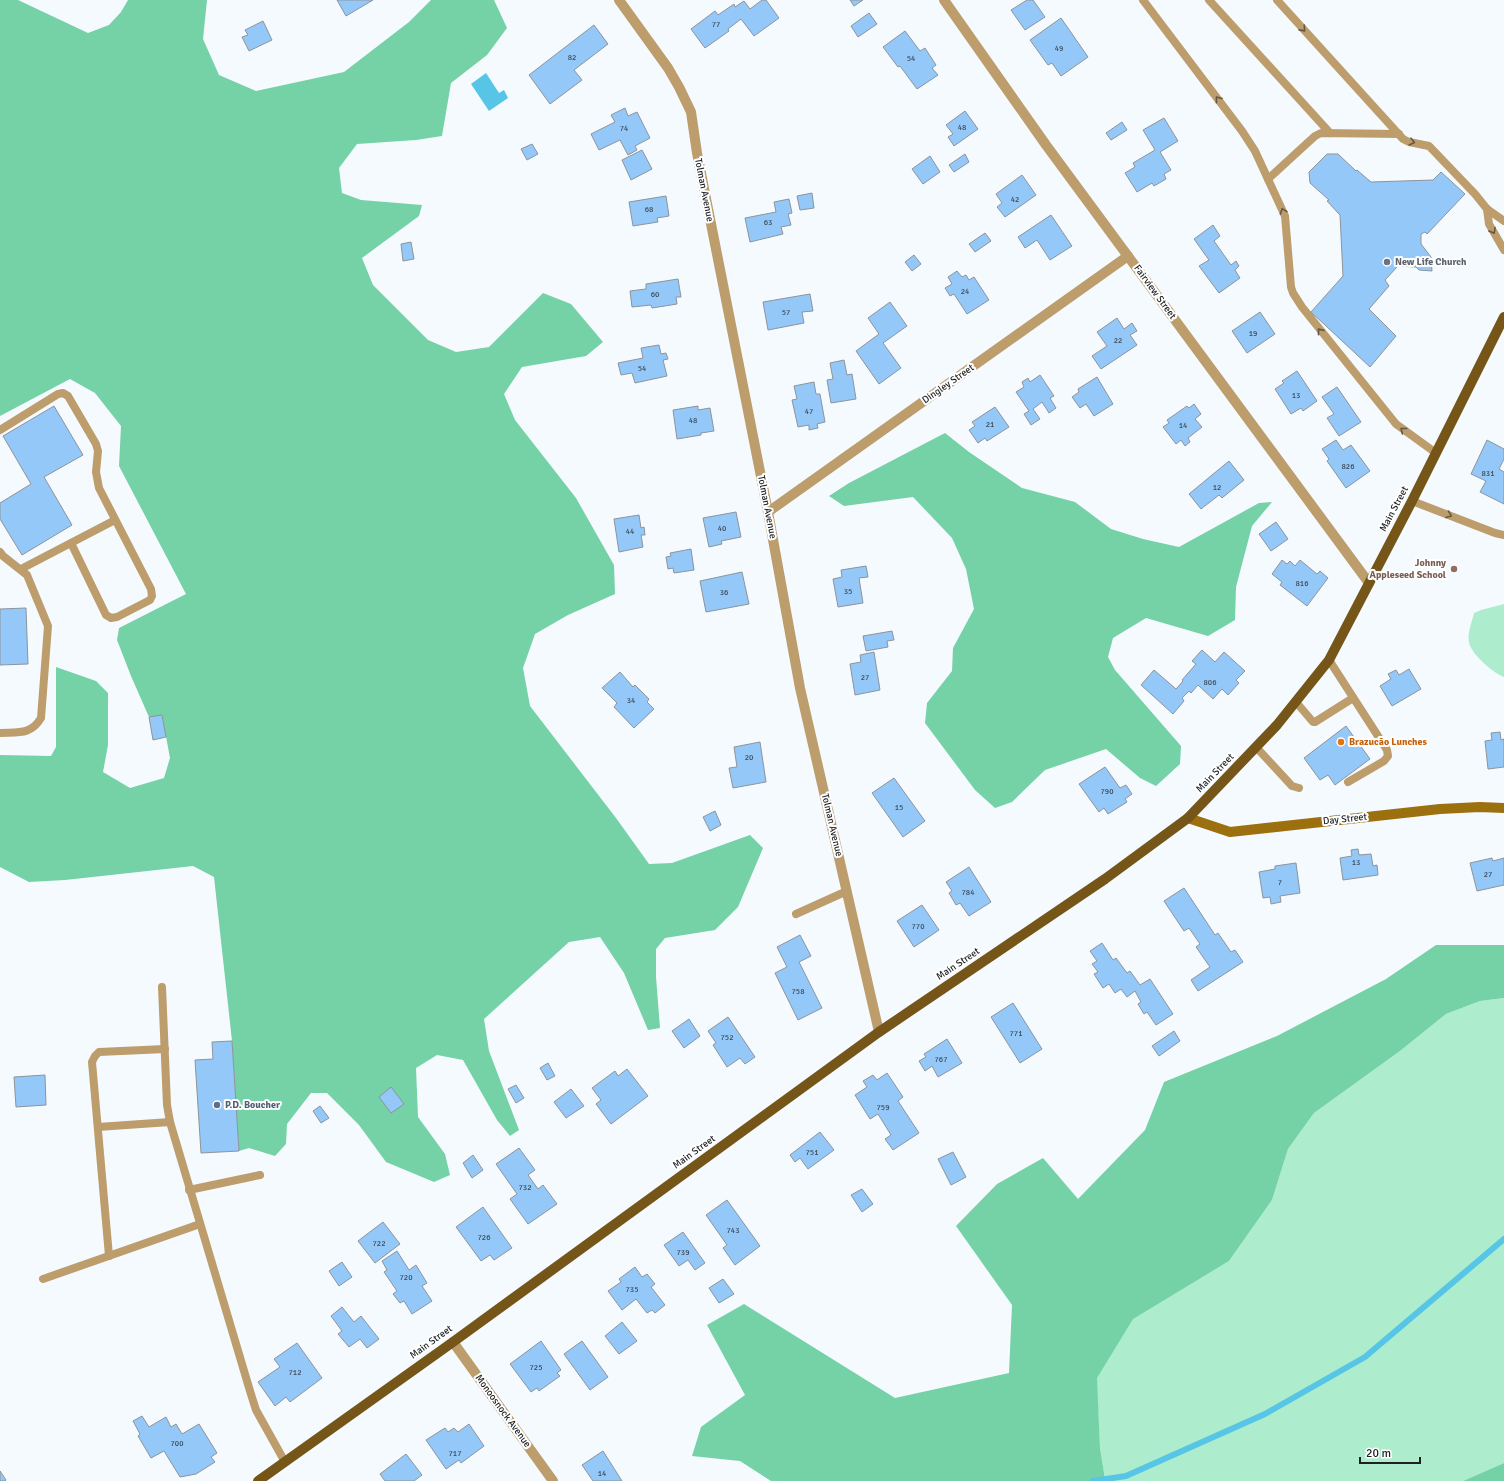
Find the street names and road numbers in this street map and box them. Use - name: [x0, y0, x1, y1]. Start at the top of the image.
- street label: Tolman Avenue: [692, 157, 716, 223]
- street label: Fairview Street: [1131, 263, 1179, 322]
- street label: Dingley Street: [920, 361, 977, 406]
- street label: Tolman Avenue: [755, 474, 779, 540]
- street label: Main Street: [1377, 484, 1411, 534]
- street label: Main Street: [1193, 751, 1237, 795]
- street label: Tolman Avenue: [819, 792, 845, 858]
- street label: Day Street: [1322, 811, 1368, 827]
- street label: Main Street: [934, 945, 982, 983]
- street label: Main Street: [670, 1132, 718, 1171]
- street label: Main Street: [407, 1322, 455, 1361]
- street label: Monoosnock Avenue: [472, 1372, 534, 1450]

